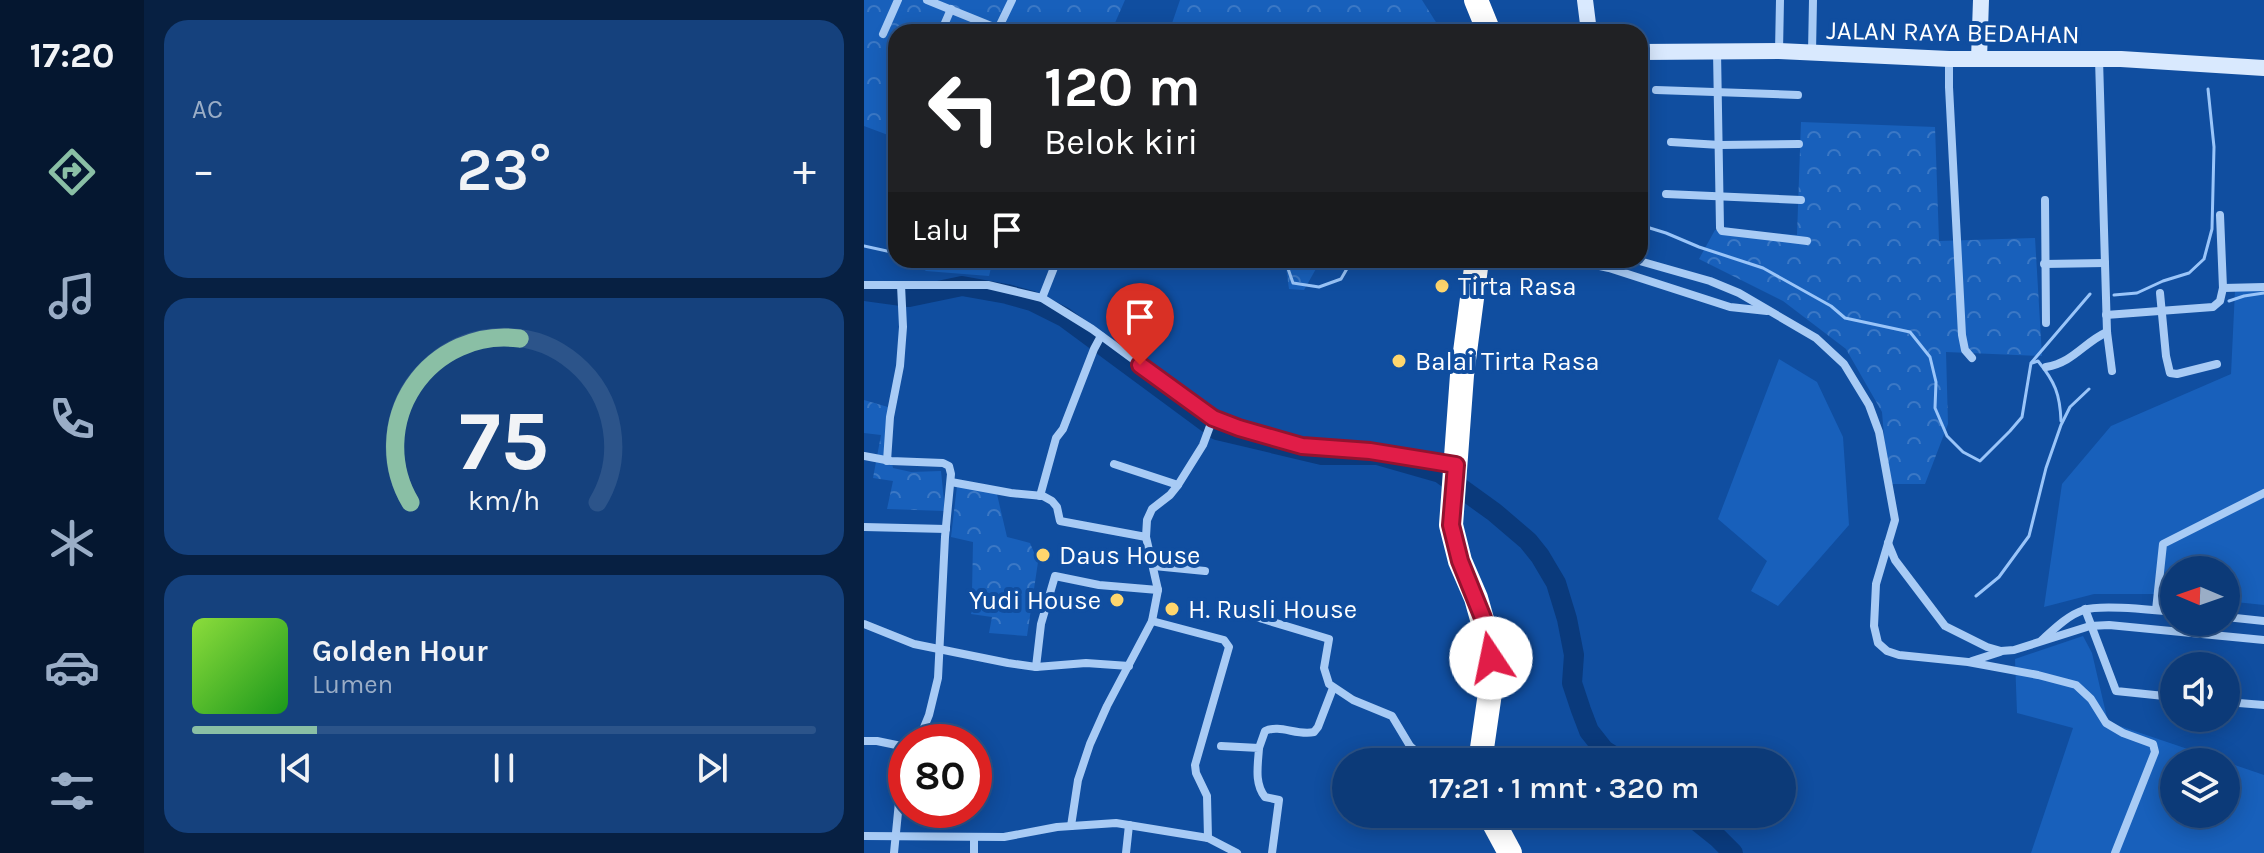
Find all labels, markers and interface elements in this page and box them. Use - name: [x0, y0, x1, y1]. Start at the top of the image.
- street label: JALAN RAYA BEDAHAN: [1826, 15, 2080, 50]
- text: 17:20: [30, 34, 115, 76]
- text: 120 m: [1044, 54, 1201, 119]
- icon: left: [912, 56, 1016, 160]
- text: AC: [192, 94, 223, 125]
- text: Belok kiri: [1044, 121, 1198, 163]
- text: 23°: [456, 135, 552, 205]
- icon: directions: [44, 144, 100, 200]
- text: −: [192, 145, 215, 196]
- text: +: [793, 145, 816, 196]
- icon: arrive: [985, 208, 1029, 252]
- text: Lalu: [912, 212, 969, 248]
- icon: music: [44, 268, 100, 324]
- place label: Tirta Rasa: [1458, 271, 1577, 302]
- marker: Tirta Rasa: [1433, 277, 1451, 295]
- pin: [1106, 283, 1174, 365]
- icon: arrive: [1118, 295, 1162, 339]
- place label: Balai Tirta Rasa: [1415, 346, 1600, 377]
- marker: Balai Tirta Rasa: [1390, 352, 1408, 370]
- icon: phone: [44, 391, 100, 447]
- text: 75: [459, 392, 549, 489]
- text: km/h: [468, 484, 540, 517]
- icon: climate: [44, 515, 100, 571]
- place label: Daus House: [1059, 540, 1200, 571]
- marker: Daus House: [1034, 546, 1052, 564]
- north arrow: [2160, 556, 2240, 636]
- map controls: [2160, 556, 2240, 828]
- place label: Yudi House: [969, 585, 1101, 616]
- marker: Yudi House: [1108, 591, 1126, 609]
- place label: H. Rusli House: [1188, 594, 1357, 625]
- marker: H. Rusli House: [1163, 600, 1181, 618]
- position arrow: [1449, 616, 1533, 700]
- text: Golden Hour: [312, 633, 488, 669]
- icon: car: [44, 639, 100, 695]
- button: sound: [2160, 652, 2240, 732]
- text: Lumen: [312, 669, 393, 700]
- speed limit sign: 80: [888, 724, 992, 828]
- icon: previous: [274, 746, 318, 790]
- icon: pause: [482, 746, 526, 790]
- icon: next: [690, 746, 734, 790]
- button: layers: [2160, 748, 2240, 828]
- icon: filters: [44, 763, 100, 819]
- text: 17:21 · 1 mnt · 320 m: [1429, 770, 1699, 806]

